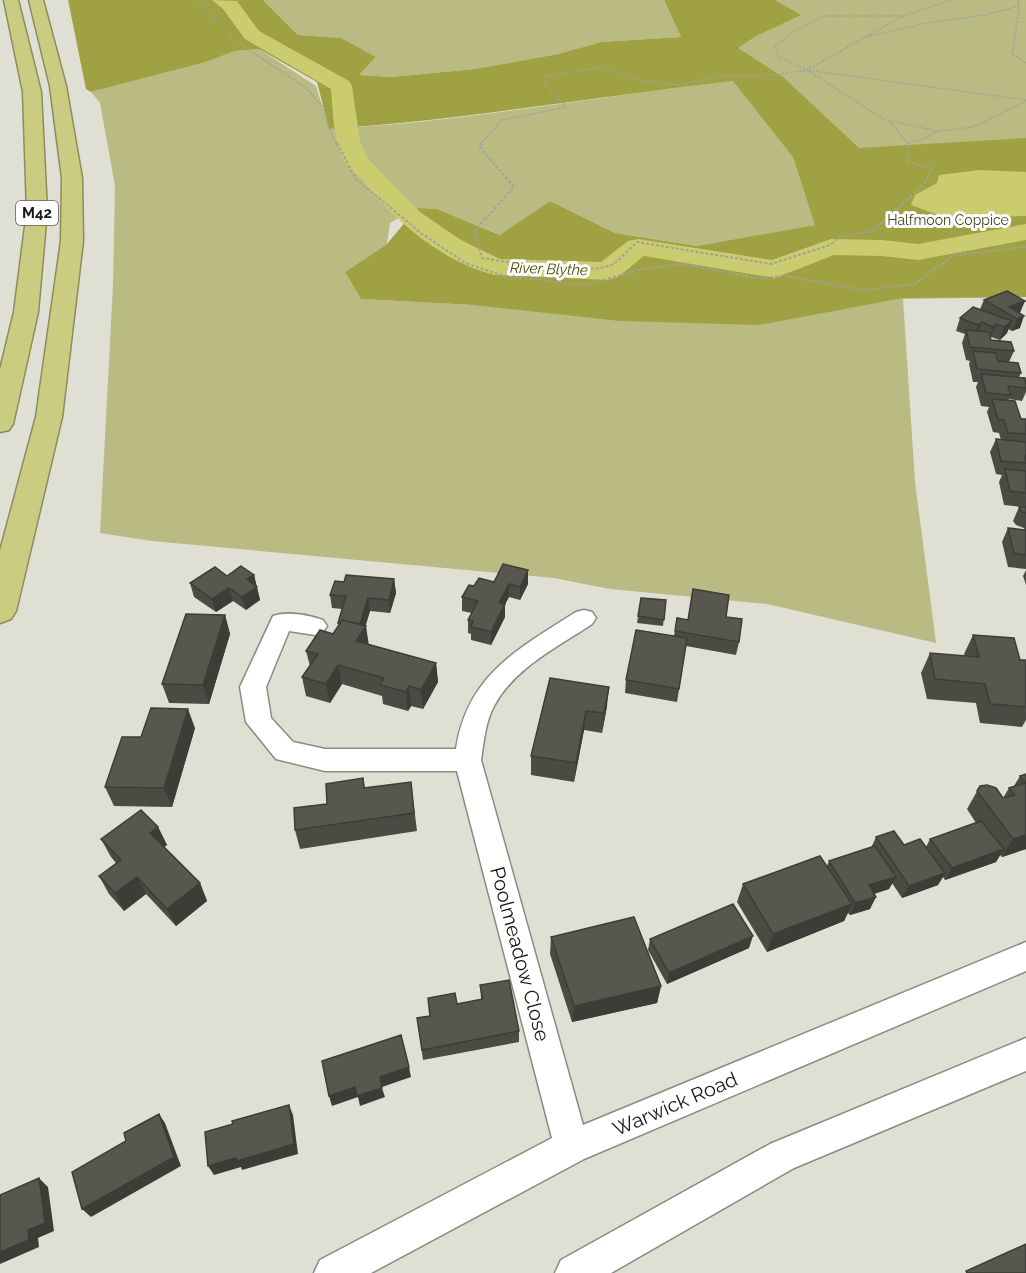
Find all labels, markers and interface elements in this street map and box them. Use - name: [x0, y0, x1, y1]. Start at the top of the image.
- road number: M42: [16, 201, 58, 225]
- park label: Halfmoon Coppice: [887, 212, 1009, 228]
- water label: River Blythe: [510, 259, 588, 279]
- street label: Poolmeadow Close: [485, 864, 555, 1044]
- street label: Warwick Road: [609, 1067, 741, 1141]

